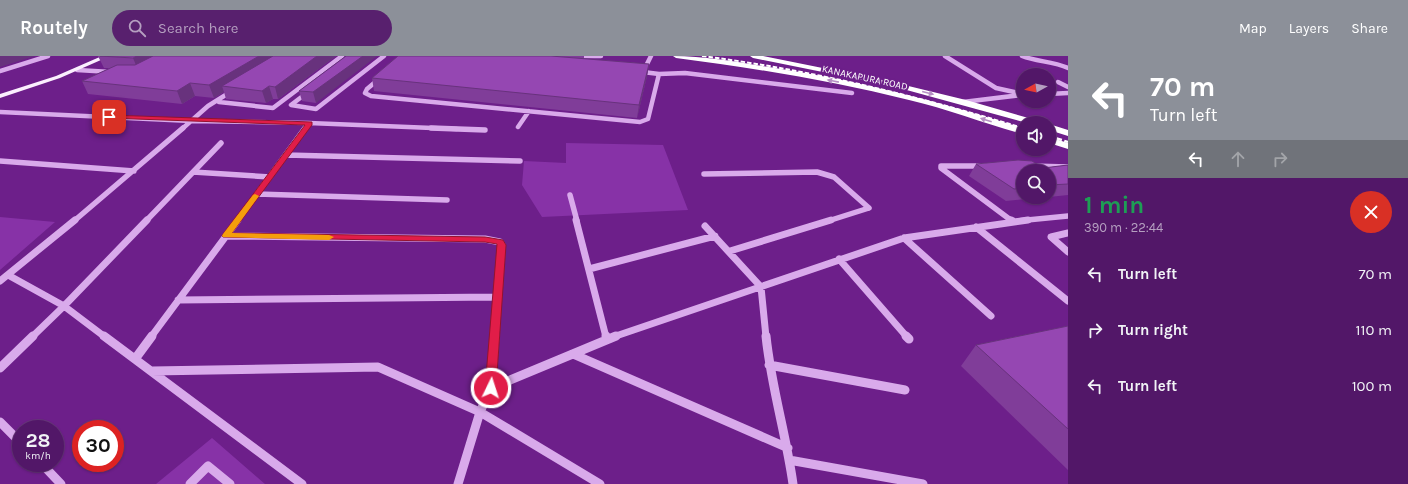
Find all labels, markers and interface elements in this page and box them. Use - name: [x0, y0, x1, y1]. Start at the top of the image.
- search box: [112, 10, 392, 46]
- text: Routely: [20, 17, 88, 39]
- icon: search: [126, 17, 148, 39]
- text: Search here: [158, 19, 239, 37]
- text: Map: [1239, 20, 1267, 37]
- text: Layers: [1289, 20, 1329, 37]
- text: Share: [1351, 20, 1388, 37]
- street label: KANAKAPURA ROAD: [821, 63, 909, 93]
- north arrow: [1016, 68, 1056, 108]
- map controls: [1016, 68, 1056, 204]
- text: 70 m: [1150, 70, 1215, 103]
- icon: left: [1084, 72, 1136, 124]
- one-way arrow: [827, 77, 839, 83]
- one-way arrow: [922, 90, 934, 96]
- pin: [92, 100, 126, 134]
- text: Turn left: [1150, 104, 1218, 126]
- icon: arrive: [98, 106, 120, 128]
- one-way arrow: [979, 116, 991, 122]
- button: sound: [1016, 116, 1056, 156]
- icon: left: [1185, 148, 1207, 170]
- icon: ahead: [1227, 148, 1249, 170]
- icon: right: [1269, 148, 1291, 170]
- button: search: [1016, 164, 1056, 204]
- text: 1 min: [1084, 191, 1144, 219]
- button: close: [1350, 191, 1392, 233]
- text: 390 m · 22:44: [1084, 220, 1163, 235]
- icon: left: [1084, 263, 1106, 285]
- text: Turn left: [1118, 265, 1177, 283]
- text: 70 m: [1358, 265, 1392, 283]
- icon: right: [1084, 319, 1106, 341]
- text: Turn right: [1118, 321, 1188, 339]
- text: 110 m: [1356, 321, 1392, 339]
- position arrow: [470, 367, 512, 409]
- icon: left: [1084, 375, 1106, 397]
- text: Turn left: [1118, 377, 1177, 395]
- text: 100 m: [1352, 377, 1392, 395]
- speed limit sign: 30: [72, 420, 124, 472]
- text: 28: [25, 429, 51, 452]
- text: km/h: [25, 450, 51, 462]

